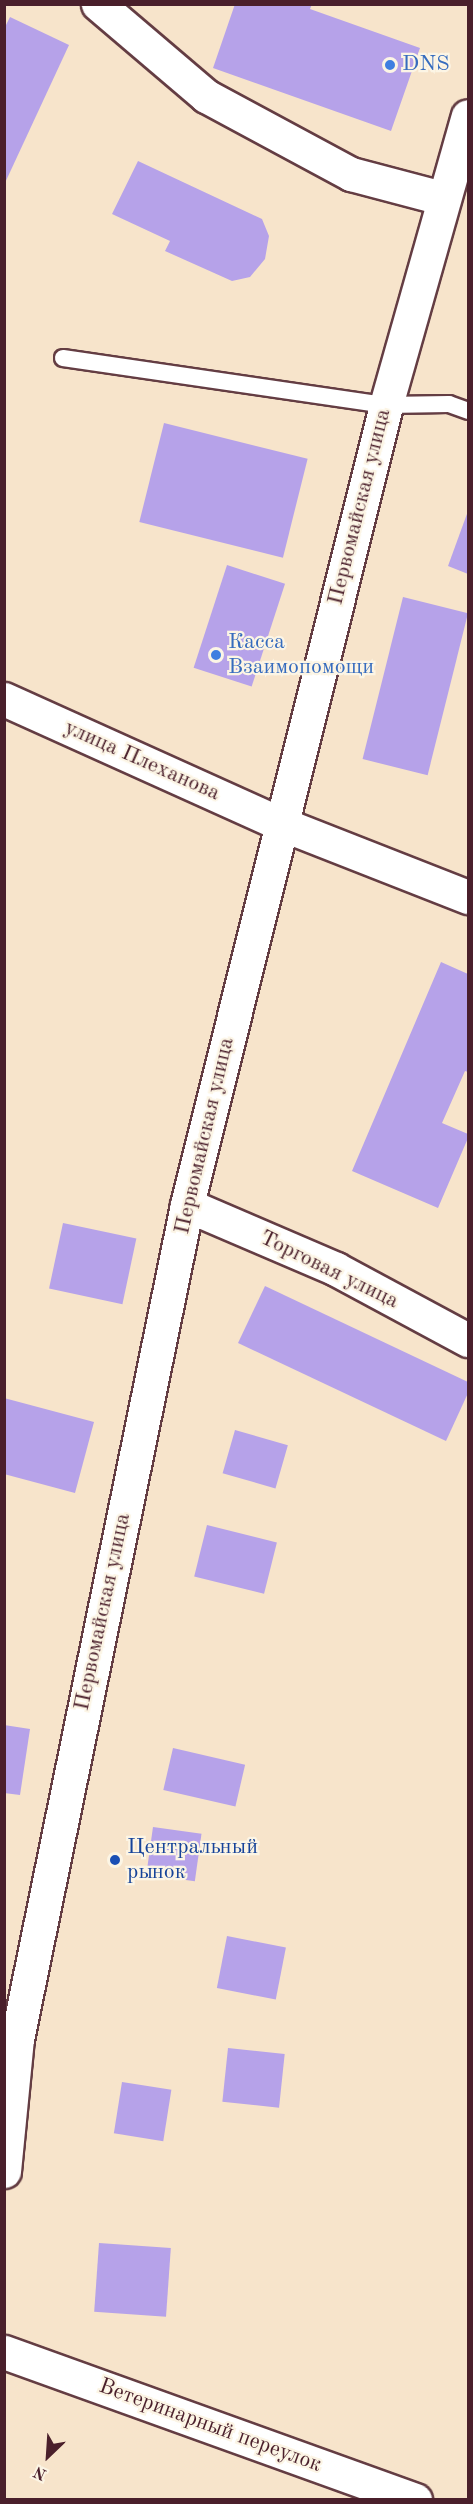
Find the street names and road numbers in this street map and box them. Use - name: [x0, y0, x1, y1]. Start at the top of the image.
- street label: Первомайская улица: [323, 406, 397, 608]
- street label: улица Плеханова: [60, 715, 224, 807]
- street label: Первомайская улица: [170, 1035, 240, 1237]
- street label: Торговая улица: [255, 1225, 403, 1315]
- street label: Первомайская улица: [69, 1511, 137, 1713]
- street label: Ветеринарный переулок: [95, 2373, 325, 2479]

